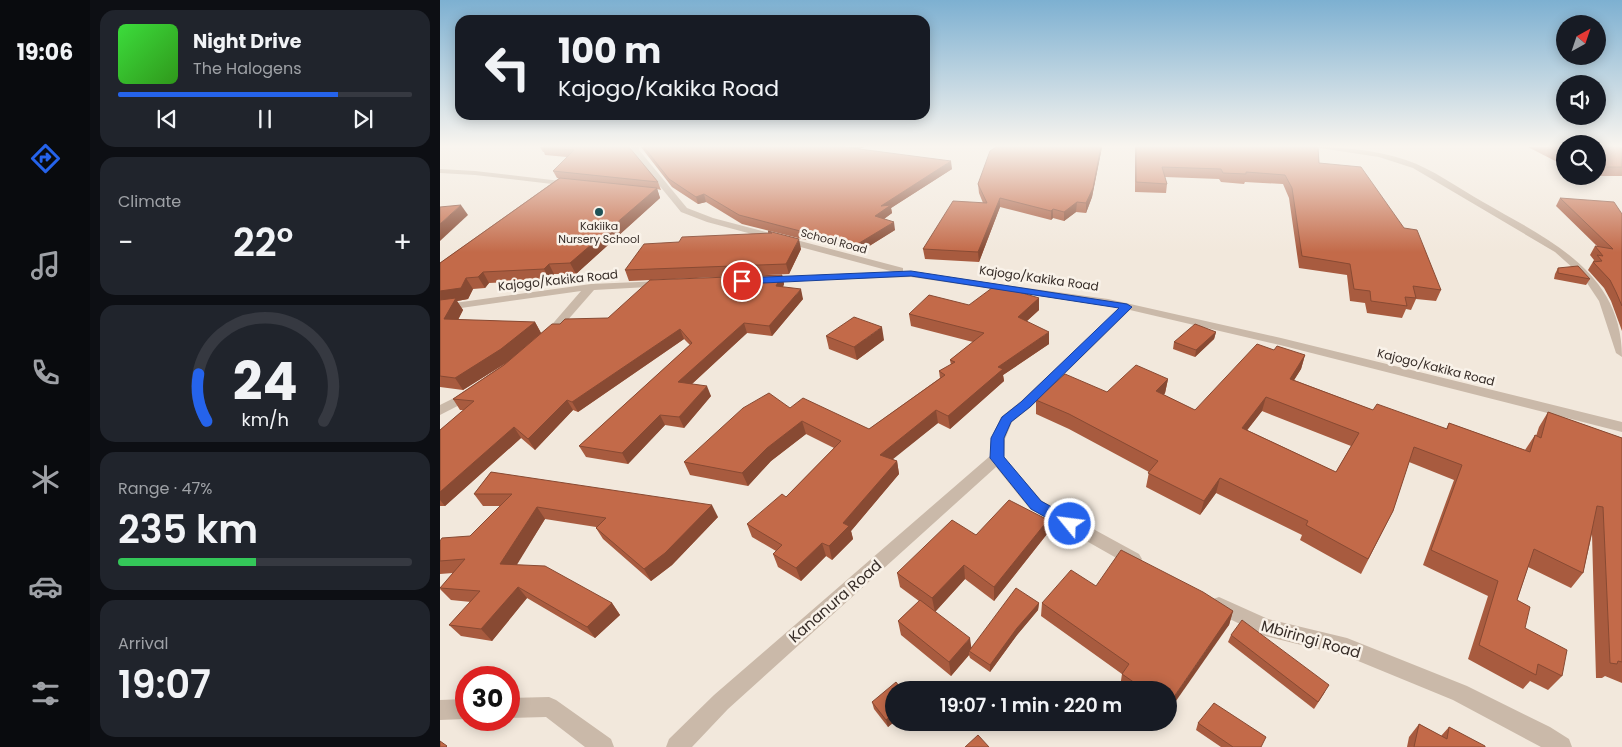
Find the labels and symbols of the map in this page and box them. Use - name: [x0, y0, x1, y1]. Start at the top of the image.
- north arrow: [1556, 15, 1606, 65]
- marker: Kakiika Nursery School: [593, 206, 605, 218]
- place label: Kakiika Nursery School: [558, 218, 640, 247]
- street label: School Road: [799, 224, 869, 258]
- pin: [721, 260, 763, 302]
- street label: Kajogo/Kakika Road: [978, 261, 1100, 295]
- street label: Kajogo/Kakika Road: [497, 265, 619, 295]
- street label: Kajogo/Kakika Road: [1375, 344, 1497, 390]
- position arrow: [1043, 497, 1095, 549]
- street label: Kananura Road: [784, 555, 886, 647]
- street label: Mbiringi Road: [1259, 615, 1363, 663]
- speed limit sign: 30: [455, 666, 520, 731]

